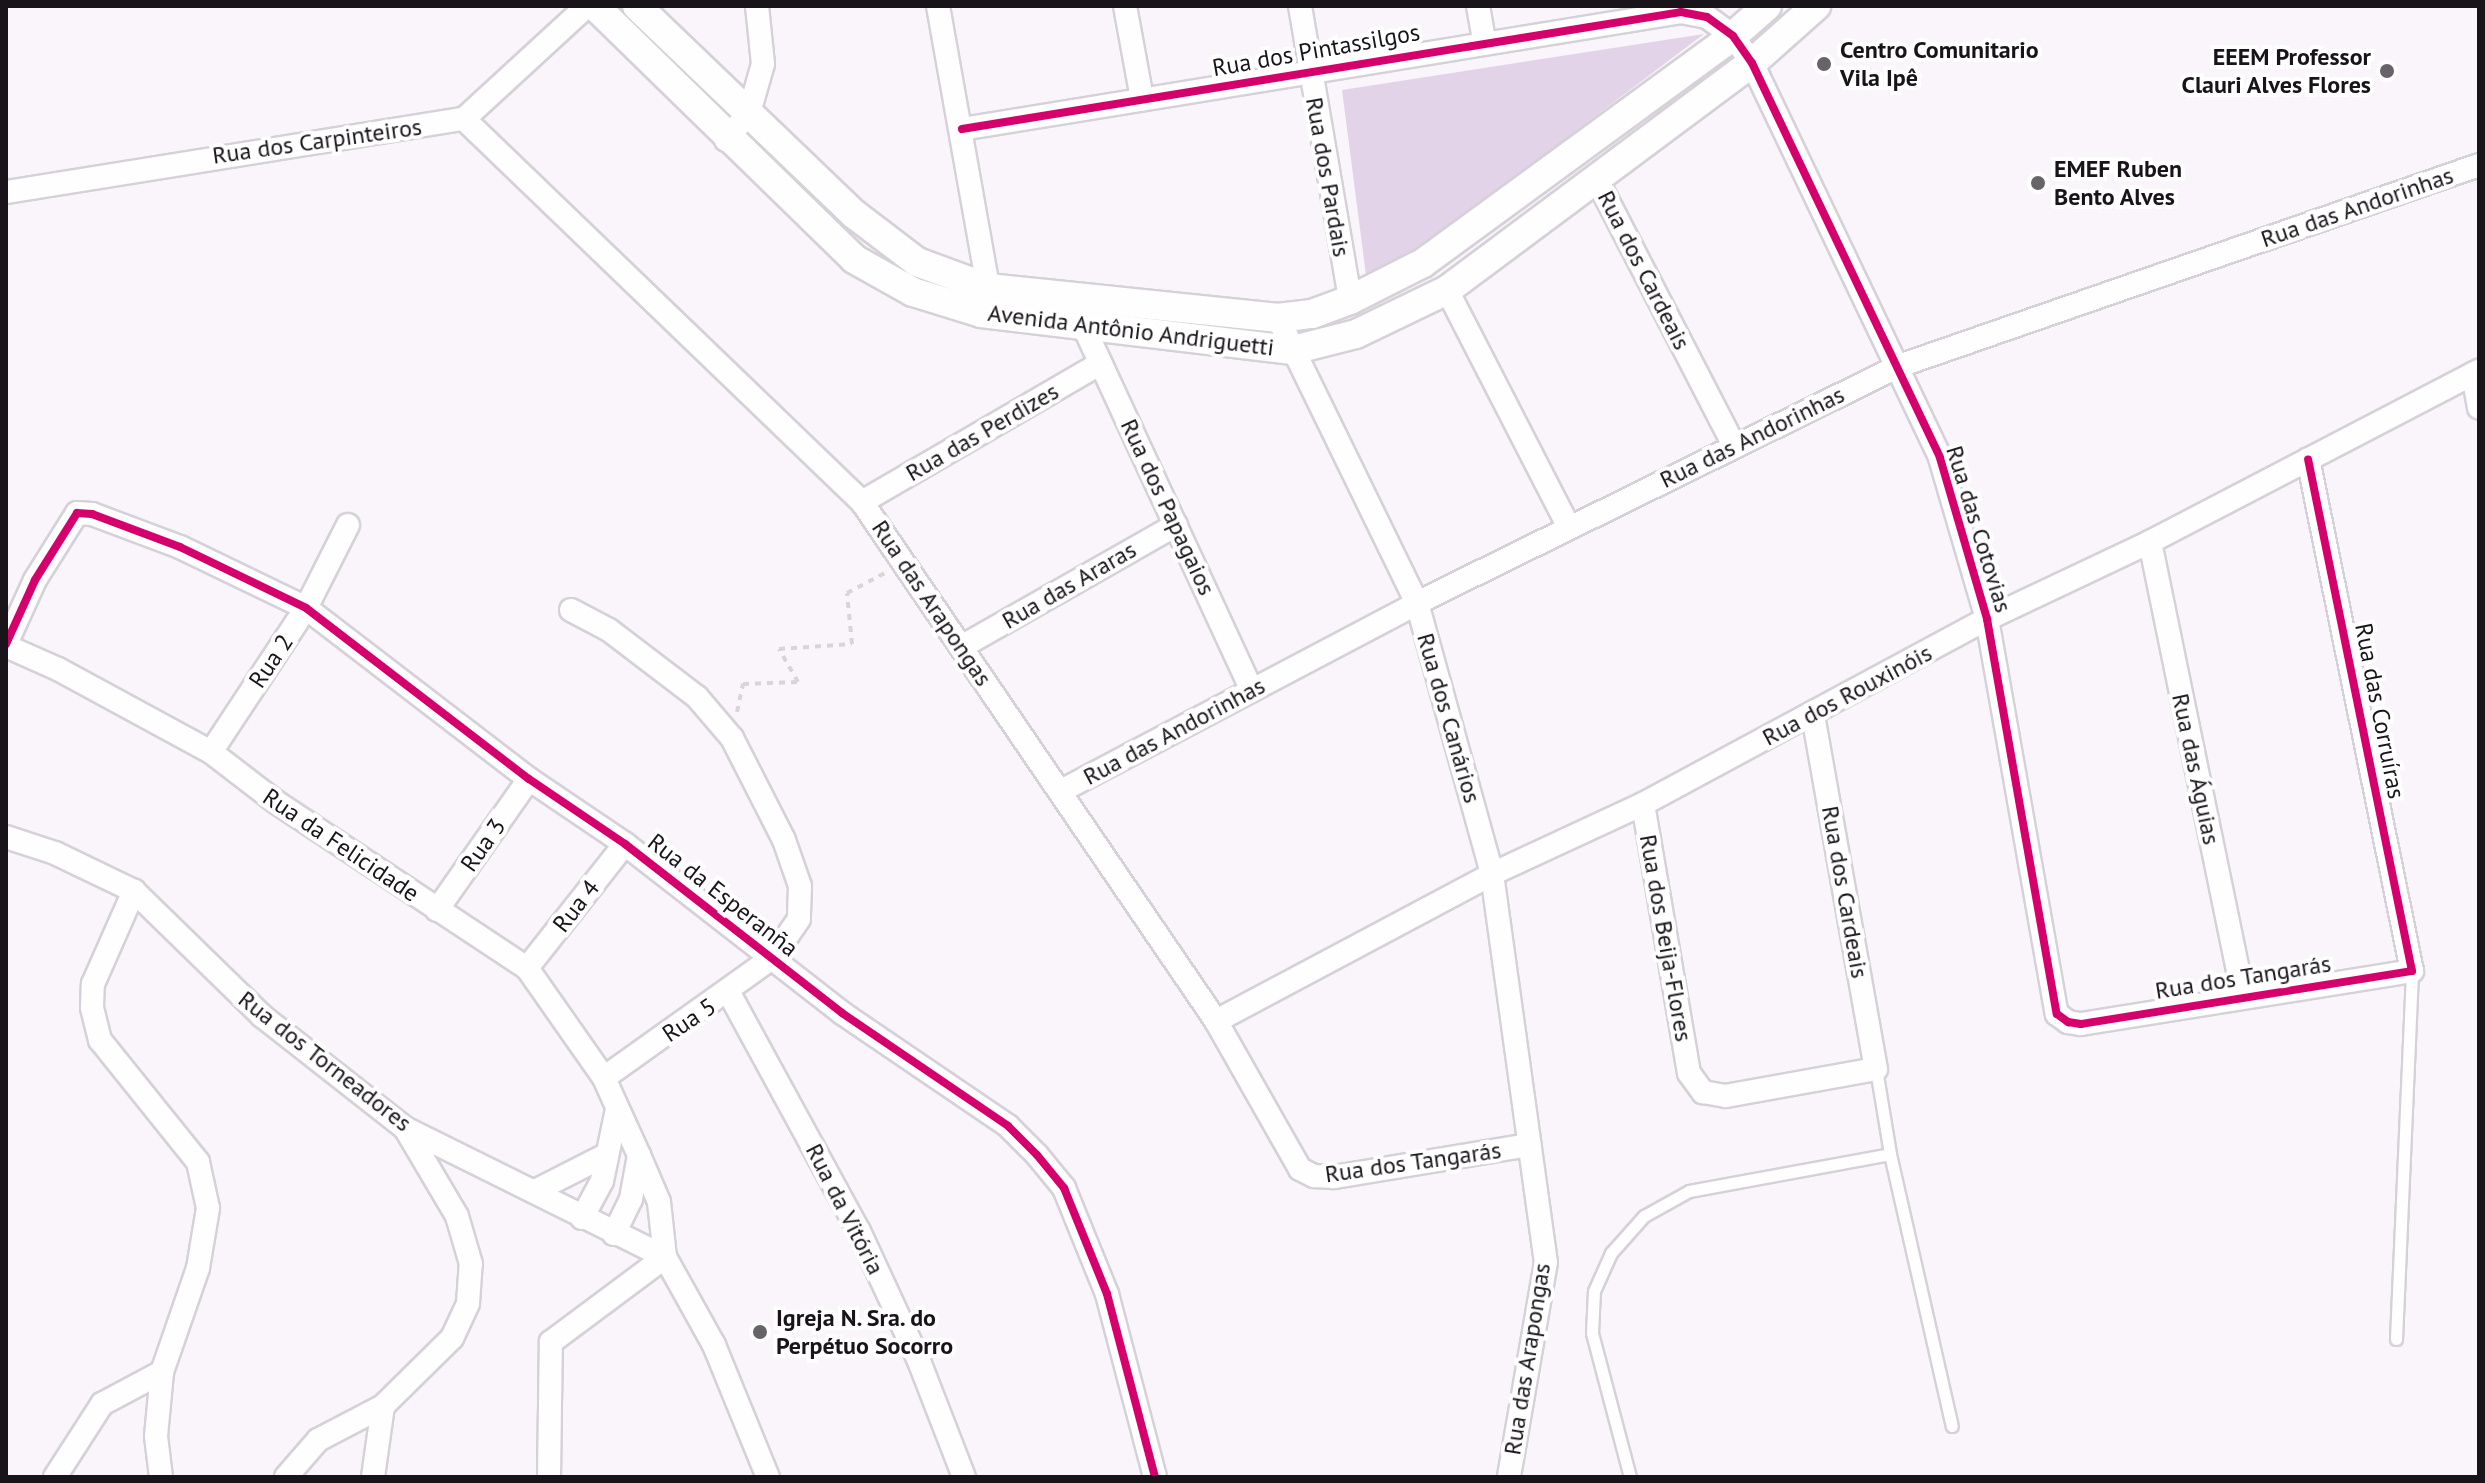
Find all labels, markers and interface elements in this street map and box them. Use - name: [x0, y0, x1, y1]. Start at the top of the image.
- street label: Rua dos Pintassilgos: [1210, 18, 1422, 82]
- place label: Centro Comunitario Vila Ipê: [1840, 36, 2039, 92]
- place label: EEEM Professor Clauri Alves Flores: [2181, 43, 2371, 99]
- marker: Centro Comunitario Vila Ipê: [1815, 55, 1833, 73]
- marker: EEEM Professor Clauri Alves Flores: [2378, 62, 2396, 80]
- street label: Rua dos Pardais: [1300, 95, 1356, 259]
- street label: Rua dos Carpinteiros: [210, 112, 424, 170]
- place label: EMEF Ruben Bento Alves: [2054, 155, 2182, 211]
- street label: Rua das Andorinhas: [2257, 160, 2457, 254]
- marker: EMEF Ruben Bento Alves: [2029, 174, 2047, 192]
- street label: Rua dos Cardeais: [1592, 186, 1696, 354]
- street label: Avenida Antônio Andriguetti: [986, 298, 1276, 362]
- street label: Rua das Perdizes: [901, 377, 1063, 487]
- street label: Rua das Andorinhas: [1655, 380, 1849, 494]
- street label: Rua dos Papagaios: [1115, 414, 1221, 600]
- street label: Rua das Cotovias: [1940, 442, 2018, 616]
- street label: Rua das Arapongas: [866, 514, 998, 692]
- street label: Rua das Araras: [996, 535, 1142, 635]
- street label: Rua das Corruíras: [2349, 621, 2411, 801]
- street label: Rua 2: [243, 629, 299, 693]
- street label: Rua dos Canários: [1411, 630, 1487, 806]
- street label: Rua dos Rouxinóis: [1757, 638, 1937, 752]
- street label: Rua das Andorinhas: [1078, 671, 1270, 791]
- street label: Rua das Águias: [2166, 690, 2226, 848]
- street label: Rua da Felicidade: [258, 782, 424, 908]
- street label: Rua dos Cardeais: [1816, 804, 1874, 980]
- street label: Rua 3: [454, 813, 512, 877]
- street label: Rua da Esperanña: [642, 827, 804, 963]
- street label: Rua dos Beija-Flores: [1634, 832, 1698, 1044]
- street label: Rua 4: [547, 874, 605, 938]
- street label: Rua dos Tangarás: [2153, 949, 2333, 1005]
- street label: Rua dos Torneadores: [232, 984, 418, 1138]
- street label: Rua 5: [657, 992, 721, 1048]
- street label: Rua dos Tangarás: [1323, 1135, 1503, 1189]
- street label: Rua da Vitória: [800, 1138, 890, 1280]
- street label: Rua das Arapongas: [1498, 1261, 1556, 1457]
- place label: Igreja N. Sra. do Perpétuo Socorro: [776, 1304, 953, 1360]
- marker: Igreja N. Sra. do Perpétuo Socorro: [751, 1323, 769, 1341]

